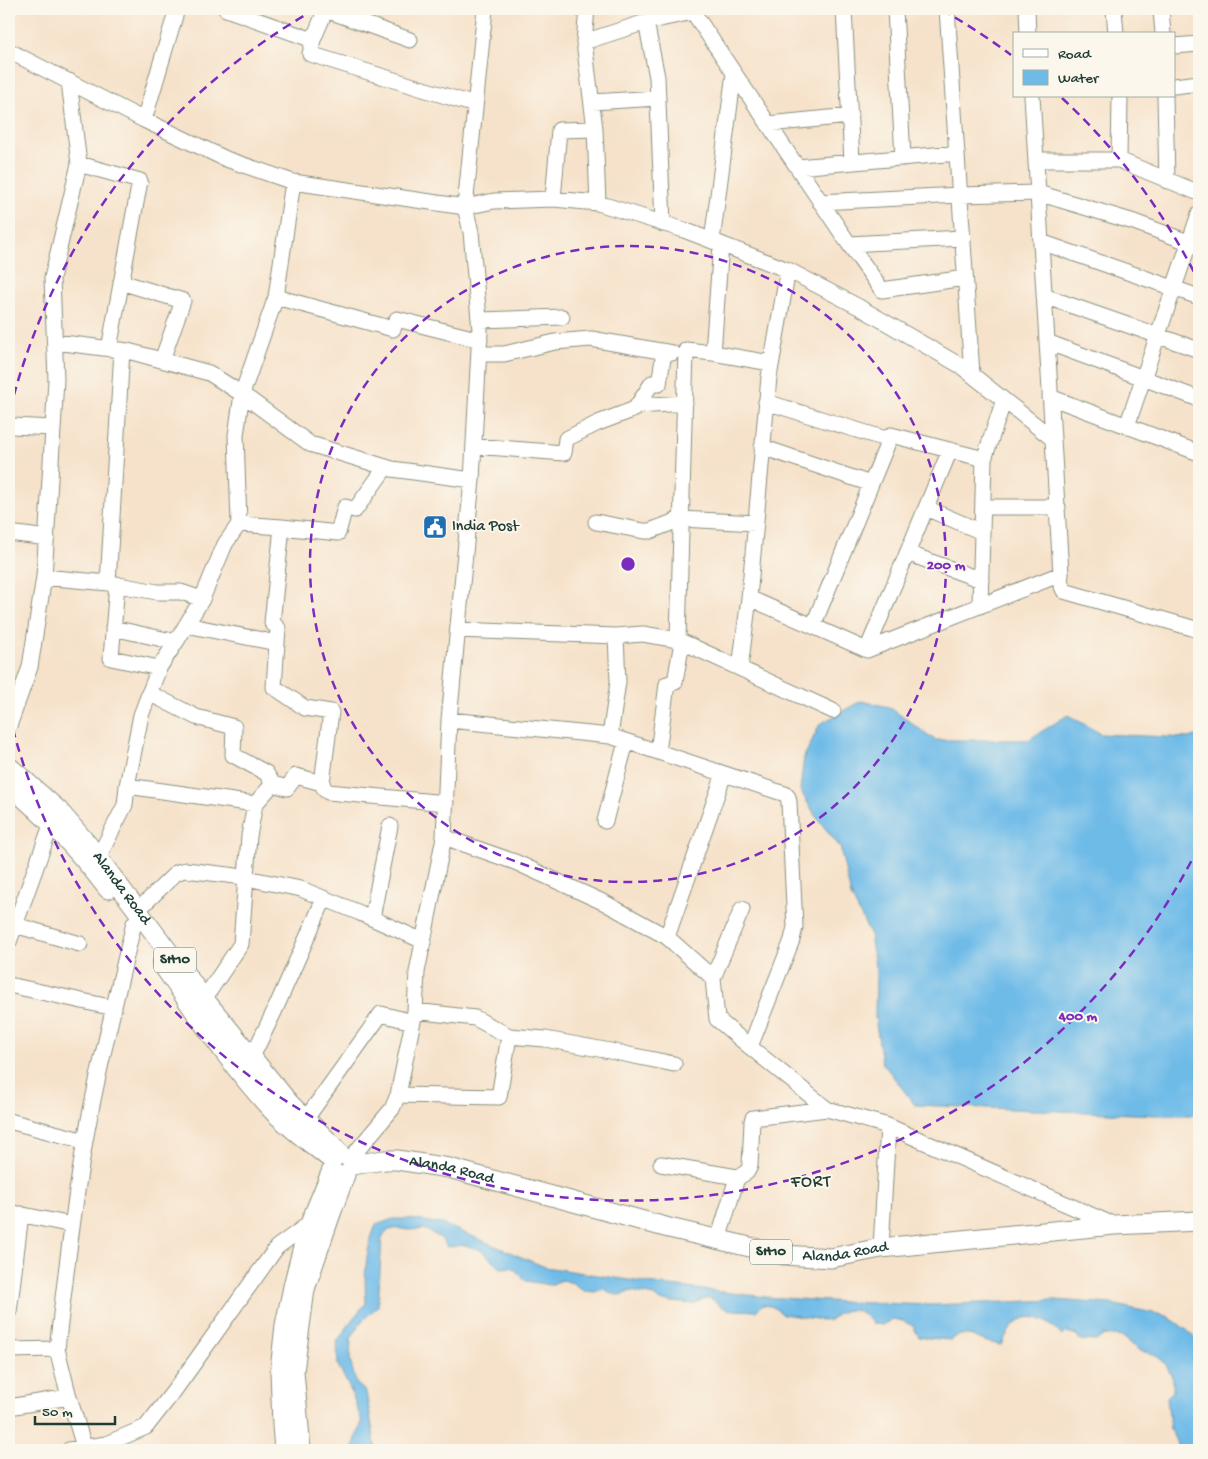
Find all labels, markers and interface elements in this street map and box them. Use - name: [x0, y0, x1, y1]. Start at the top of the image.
- legend: [1013, 32, 1176, 98]
- text: Road: [1058, 46, 1092, 64]
- text: Water: [1058, 70, 1100, 88]
- public building icon: India Post: [422, 514, 448, 540]
- place label: India Post: [452, 518, 520, 537]
- centre of rings: [619, 555, 637, 573]
- text: 200 m: [927, 557, 966, 575]
- street label: Alanda Road: [87, 848, 156, 930]
- road number: SH10: [154, 948, 196, 972]
- text: 400 m: [1058, 1008, 1098, 1026]
- street label: Alanda Road: [408, 1152, 498, 1190]
- district label: FORT: [790, 1172, 831, 1193]
- street label: Alanda Road: [802, 1238, 891, 1268]
- road number: SH10: [750, 1240, 792, 1264]
- scale bar: [35, 1394, 115, 1426]
- text: 50 m: [42, 1404, 73, 1422]

